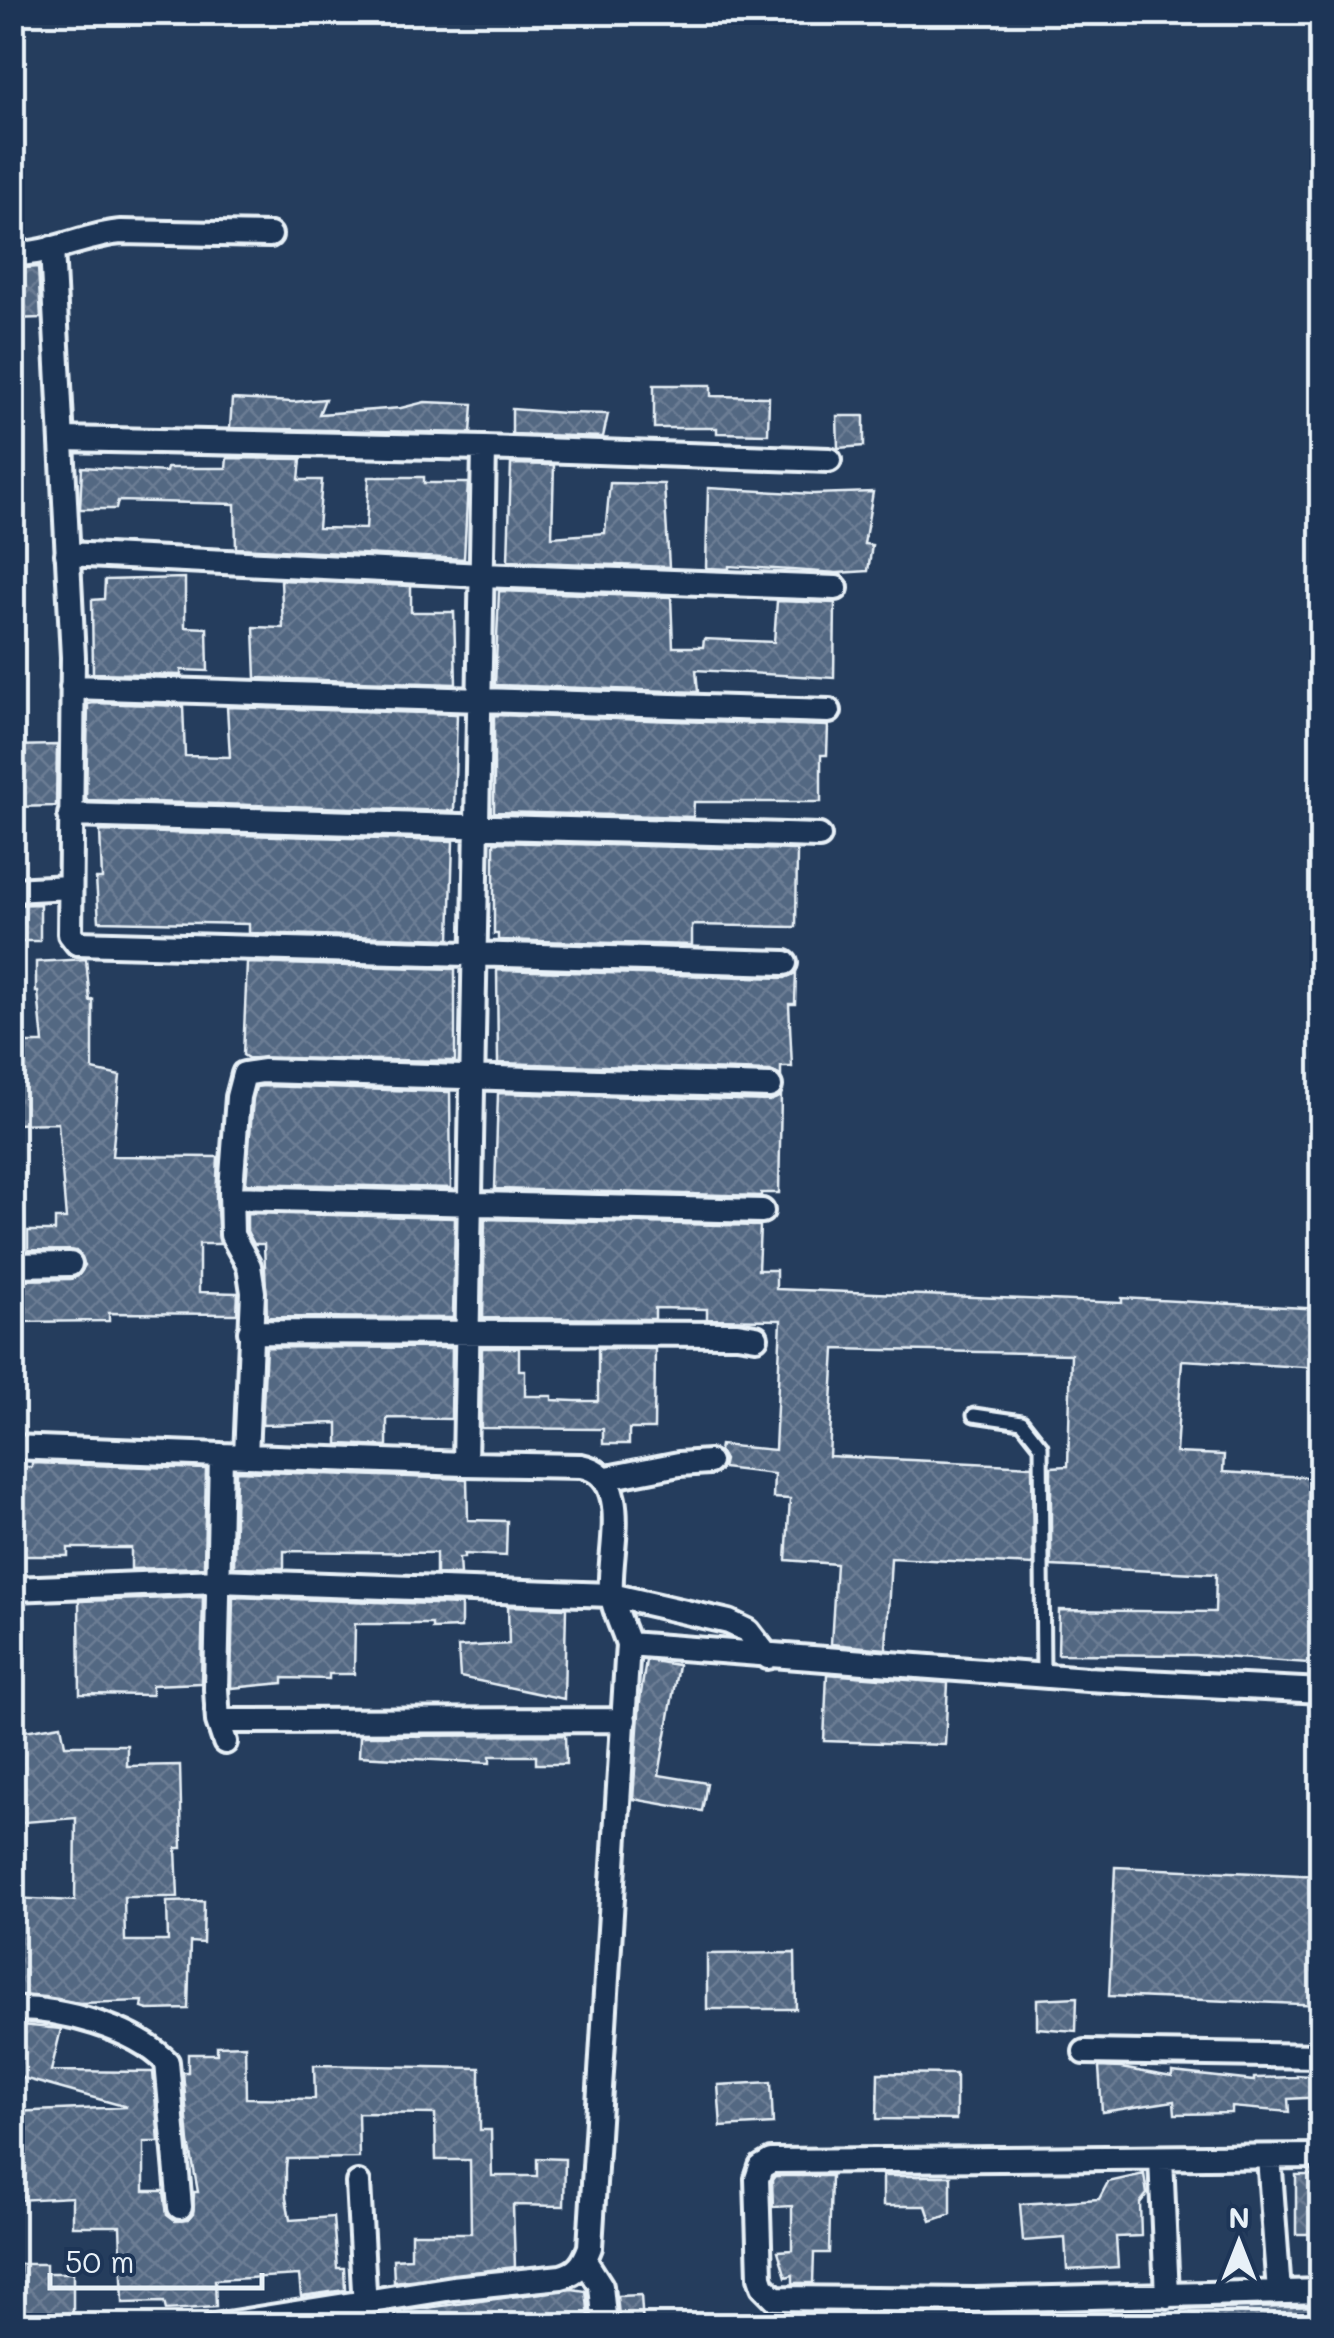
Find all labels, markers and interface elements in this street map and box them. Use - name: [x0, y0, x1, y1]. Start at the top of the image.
- north arrow: [1189, 2193, 1289, 2293]
- text: N: [1228, 2199, 1250, 2235]
- scale bar: [50, 2228, 262, 2290]
- text: 50 m: [65, 2241, 135, 2281]

